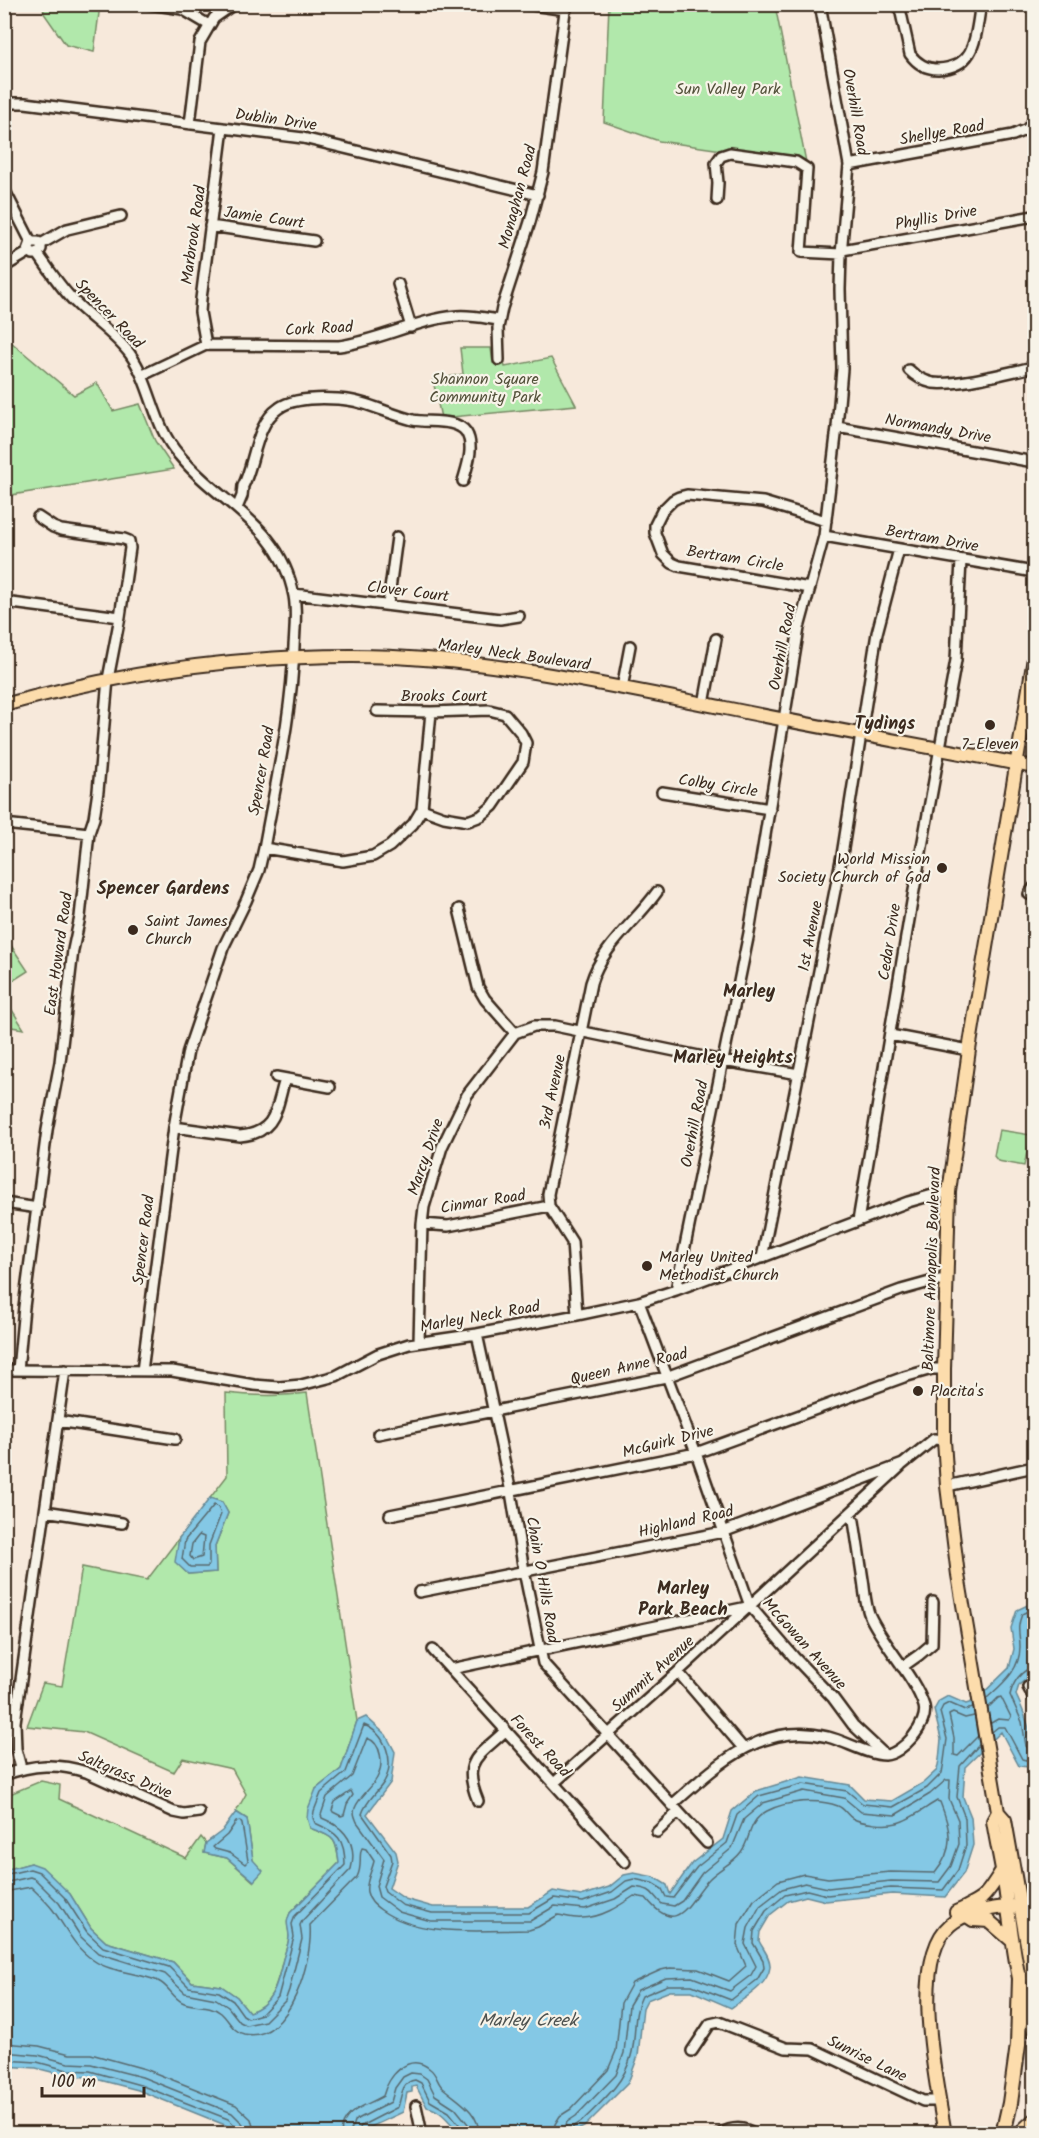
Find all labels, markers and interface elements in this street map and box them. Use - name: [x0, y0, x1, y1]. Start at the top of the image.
- street label: Overhill Road: [835, 67, 875, 158]
- park label: Sun Valley Park: [675, 77, 781, 102]
- street label: Dublin Drive: [233, 102, 319, 138]
- street label: Shellye Road: [898, 113, 987, 153]
- street label: Monaghan Road: [492, 141, 544, 252]
- street label: Marbrook Road: [175, 183, 213, 286]
- street label: Phyllis Drive: [893, 198, 979, 238]
- street label: Jamie Court: [222, 200, 307, 236]
- street label: Spencer Road: [69, 273, 150, 356]
- street label: Cork Road: [284, 315, 355, 343]
- park label: Shannon Square Community Park: [429, 367, 541, 410]
- street label: Normandy Drive: [883, 407, 993, 451]
- street label: Bertram Drive: [883, 519, 981, 559]
- street label: Bertram Circle: [685, 539, 785, 579]
- street label: Clover Court: [366, 575, 451, 610]
- street label: Overhill Road: [762, 601, 804, 692]
- street label: Marley Neck Boulevard: [436, 632, 593, 678]
- street label: Brooks Court: [401, 684, 488, 709]
- district label: Tydings: [855, 710, 916, 739]
- marker: 7-Eleven: [983, 718, 997, 732]
- street label: Spencer Road: [242, 724, 282, 817]
- place label: 7-Eleven: [961, 732, 1019, 757]
- street label: Colby Circle: [677, 767, 759, 805]
- place label: World Mission Society Church of God: [778, 847, 931, 890]
- marker: World Mission Society Church of God: [935, 861, 949, 875]
- district label: Spencer Gardens: [97, 875, 230, 904]
- street label: East Howard Road: [38, 890, 80, 1017]
- street label: 1st Avenue: [792, 898, 830, 974]
- street label: Cedar Drive: [872, 902, 908, 982]
- place label: Saint James Church: [145, 909, 228, 952]
- marker: Saint James Church: [126, 923, 140, 937]
- district label: Marley: [723, 978, 776, 1007]
- district label: Marley Heights: [673, 1044, 793, 1073]
- street label: 3rd Avenue: [533, 1052, 573, 1132]
- street label: Overhill Road: [674, 1078, 716, 1169]
- street label: Marcy Drive: [401, 1115, 451, 1199]
- street label: Baltimore Annapolis Boulevard: [916, 1165, 948, 1372]
- street label: Cinmar Road: [439, 1183, 528, 1221]
- street label: Spencer Road: [126, 1193, 162, 1286]
- place label: Marley United Methodist Church: [659, 1245, 779, 1288]
- marker: Marley United Methodist Church: [640, 1259, 654, 1273]
- street label: Marley Neck Road: [418, 1294, 543, 1340]
- street label: Queen Anne Road: [568, 1341, 691, 1393]
- place label: Placita's: [930, 1379, 984, 1404]
- marker: Placita's: [911, 1384, 925, 1398]
- street label: McGuirk Drive: [620, 1419, 716, 1465]
- street label: Highland Road: [636, 1499, 737, 1545]
- street label: Chain O Hills Road: [519, 1515, 566, 1646]
- district label: Marley Park Beach: [638, 1575, 728, 1625]
- street label: McGowan Avenue: [756, 1592, 852, 1696]
- street label: Summit Avenue: [606, 1630, 700, 1718]
- street label: Forest Road: [504, 1708, 577, 1784]
- street label: Saltgrass Drive: [74, 1744, 176, 1806]
- water label: Marley Creek: [479, 2007, 580, 2036]
- street label: Sunrise Lane: [823, 2029, 911, 2089]
- scale bar: [42, 2060, 144, 2098]
- text: 100 m: [51, 2068, 96, 2097]

